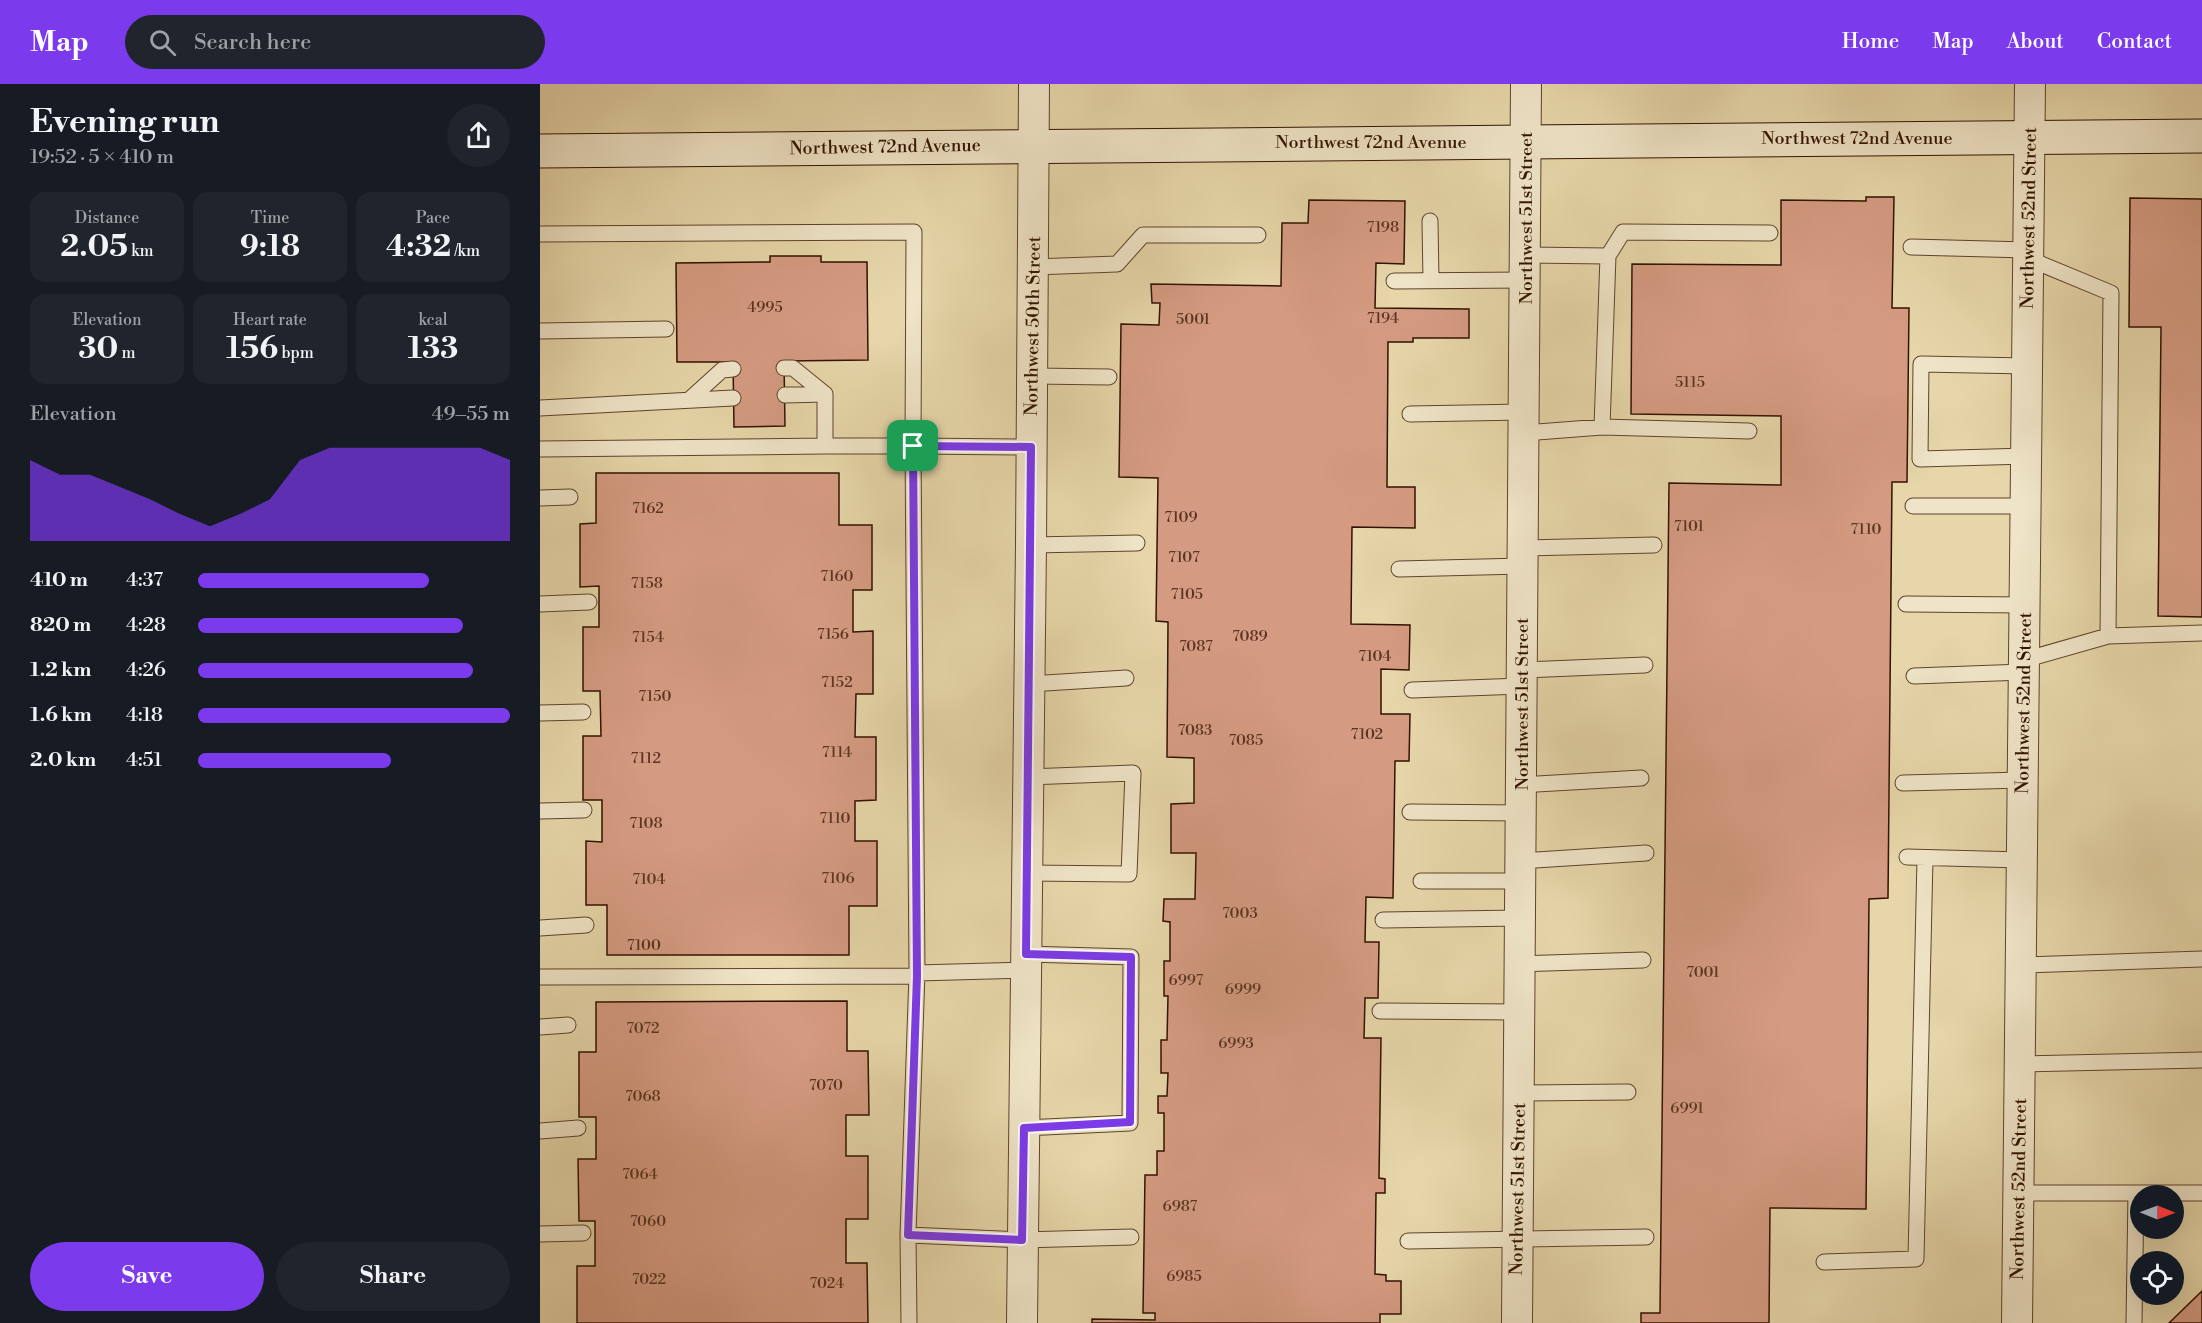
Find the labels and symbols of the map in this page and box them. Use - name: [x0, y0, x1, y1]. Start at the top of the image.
- street label: Northwest 52nd Street: [2016, 126, 2042, 309]
- street label: Northwest 72nd Avenue: [1761, 127, 1953, 150]
- street label: Northwest 72nd Avenue: [1275, 131, 1467, 154]
- street label: Northwest 51st Street: [1515, 131, 1538, 304]
- street label: Northwest 72nd Avenue: [789, 134, 981, 160]
- house number: 7198: [1367, 218, 1399, 237]
- street label: Northwest 50th Street: [1020, 235, 1046, 416]
- house number: 4995: [747, 298, 783, 317]
- house number: 7194: [1367, 309, 1399, 328]
- house number: 5001: [1176, 310, 1211, 329]
- house number: 5115: [1675, 373, 1705, 392]
- pin: [887, 420, 938, 471]
- house number: 7162: [632, 499, 664, 518]
- house number: 7109: [1164, 508, 1198, 527]
- house number: 7101: [1674, 517, 1705, 536]
- house number: 7110: [1851, 520, 1882, 539]
- house number: 7107: [1168, 548, 1200, 567]
- house number: 7160: [820, 567, 854, 586]
- house number: 7158: [631, 574, 663, 593]
- house number: 7105: [1171, 585, 1203, 604]
- street label: Northwest 52nd Street: [2011, 611, 2037, 794]
- street label: Northwest 51st Street: [1511, 617, 1534, 790]
- house number: 7156: [817, 625, 849, 644]
- house number: 7089: [1232, 627, 1268, 646]
- house number: 7154: [632, 628, 664, 647]
- house number: 7087: [1179, 637, 1213, 656]
- house number: 7104: [1359, 647, 1392, 666]
- house number: 7152: [821, 673, 853, 692]
- house number: 7150: [639, 687, 671, 706]
- house number: 7083: [1178, 721, 1212, 740]
- house number: 7102: [1351, 725, 1383, 744]
- house number: 7085: [1229, 731, 1263, 750]
- house number: 7114: [822, 743, 852, 762]
- house number: 7112: [631, 749, 661, 768]
- house number: 7110: [820, 809, 851, 828]
- house number: 7108: [629, 814, 663, 833]
- house number: 7106: [821, 869, 855, 888]
- house number: 7104: [633, 870, 666, 889]
- house number: 7003: [1222, 904, 1258, 923]
- house number: 7100: [627, 936, 661, 955]
- house number: 7001: [1686, 963, 1720, 982]
- house number: 6997: [1169, 971, 1204, 990]
- house number: 6999: [1225, 980, 1261, 999]
- house number: 7072: [627, 1019, 659, 1038]
- house number: 6993: [1218, 1034, 1254, 1053]
- house number: 7070: [809, 1076, 843, 1095]
- house number: 7068: [625, 1087, 661, 1106]
- street label: Northwest 52nd Street: [2006, 1097, 2032, 1280]
- house number: 6991: [1670, 1099, 1704, 1118]
- street label: Northwest 51st Street: [1505, 1102, 1531, 1276]
- house number: 7064: [622, 1165, 658, 1184]
- north arrow: [2130, 1185, 2184, 1239]
- house number: 6987: [1163, 1197, 1198, 1216]
- house number: 7060: [630, 1212, 666, 1231]
- house number: 6985: [1166, 1267, 1202, 1286]
- house number: 7022: [632, 1270, 666, 1289]
- house number: 7024: [810, 1274, 844, 1293]

